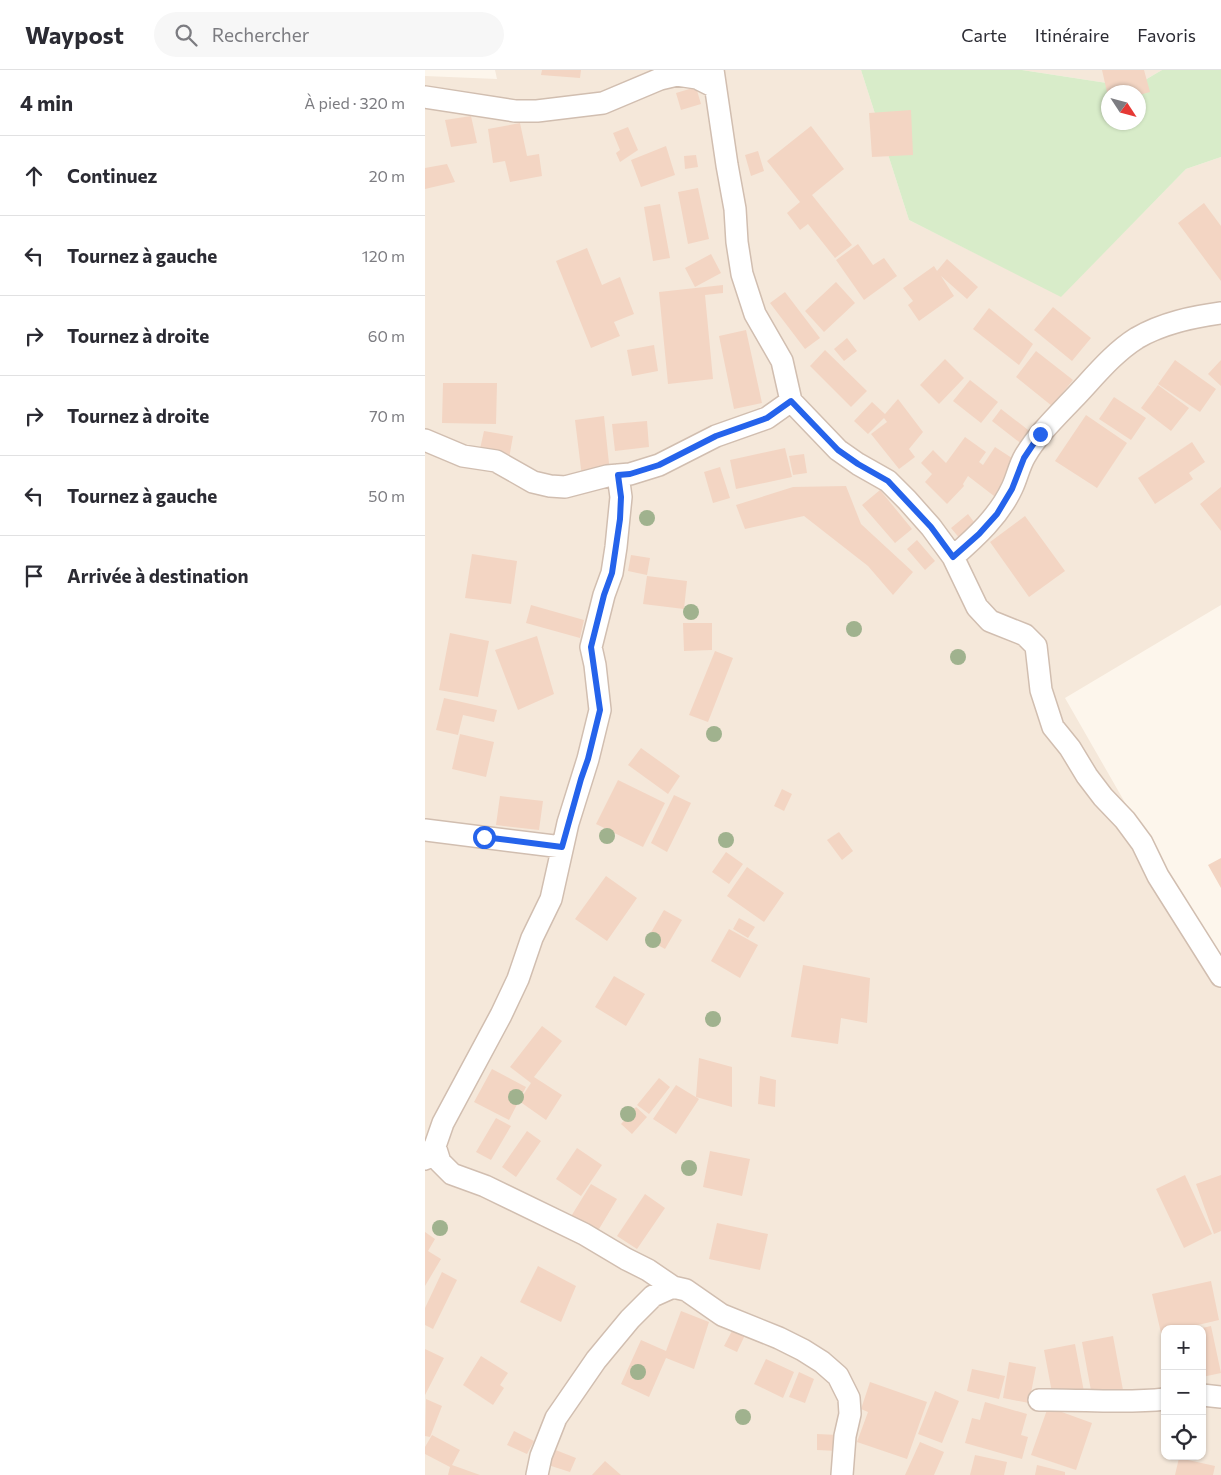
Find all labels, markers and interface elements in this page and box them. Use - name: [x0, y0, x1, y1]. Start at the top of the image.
- search box: [154, 12, 504, 57]
- text: Waypost: [25, 20, 124, 49]
- icon: search: [172, 21, 200, 49]
- text: Rechercher: [212, 23, 309, 46]
- text: Carte: [961, 24, 1007, 46]
- text: Itinéraire: [1035, 24, 1109, 46]
- text: Favoris: [1137, 24, 1196, 46]
- north arrow: [1101, 85, 1146, 130]
- text: 4 min: [20, 90, 73, 115]
- text: À pied · 320 m: [304, 93, 405, 112]
- icon: ahead: [20, 162, 48, 190]
- text: Continuez: [67, 164, 157, 187]
- text: 20 m: [369, 166, 405, 185]
- icon: left: [20, 242, 48, 270]
- text: Tournez à gauche: [67, 244, 217, 267]
- text: 120 m: [362, 246, 405, 265]
- icon: right: [20, 322, 48, 350]
- text: Tournez à droite: [67, 324, 209, 347]
- text: 60 m: [368, 326, 405, 345]
- icon: right: [20, 402, 48, 430]
- text: Tournez à droite: [67, 404, 209, 427]
- text: 70 m: [369, 406, 405, 425]
- route end: [1029, 423, 1052, 446]
- icon: left: [20, 482, 48, 510]
- text: Tournez à gauche: [67, 484, 217, 507]
- text: 50 m: [368, 486, 405, 505]
- icon: arrive: [20, 562, 48, 590]
- text: Arrivée à destination: [67, 564, 249, 587]
- route start: [473, 826, 496, 849]
- map controls: [1161, 1325, 1206, 1460]
- button: +: [1161, 1325, 1206, 1370]
- button: −: [1161, 1370, 1206, 1415]
- button: locate: [1161, 1415, 1206, 1460]

